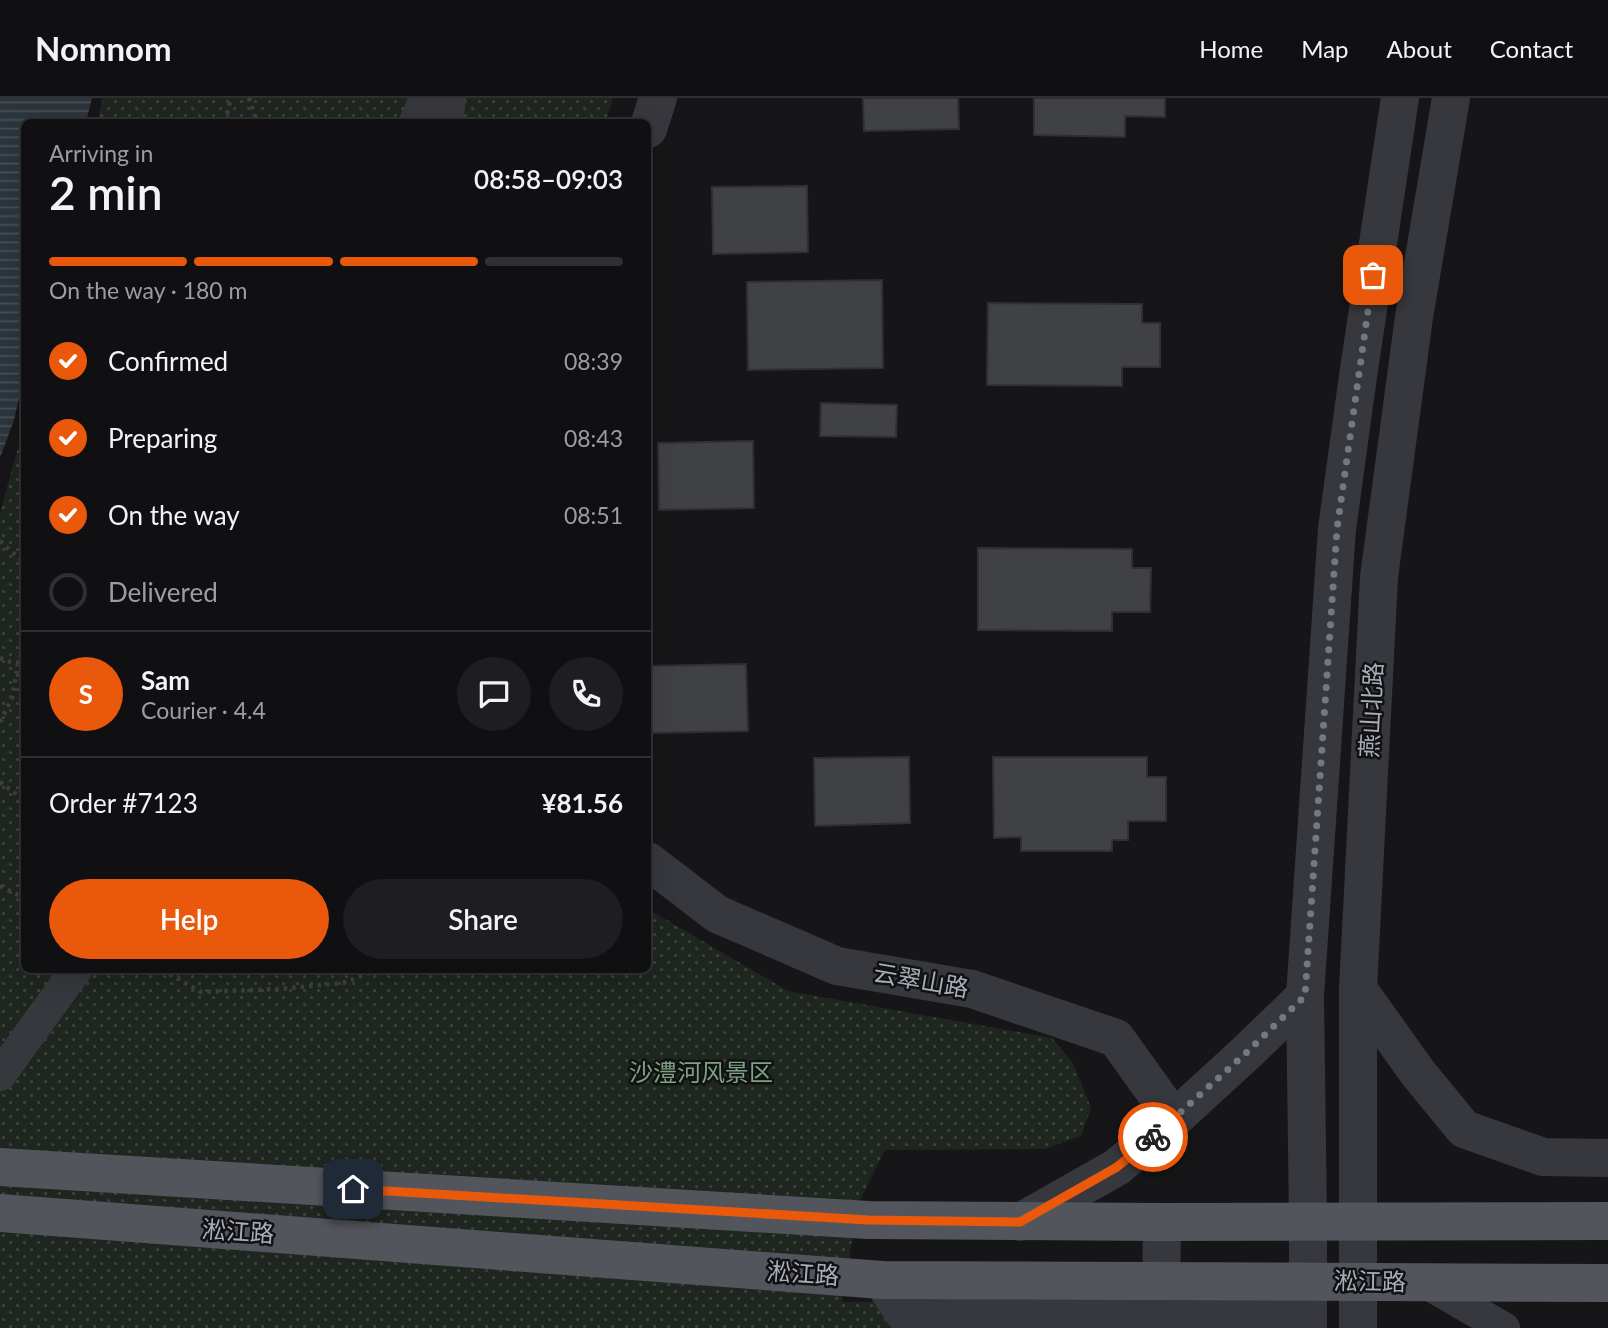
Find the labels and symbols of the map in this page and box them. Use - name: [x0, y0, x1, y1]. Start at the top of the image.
- pin: [1343, 245, 1403, 305]
- street label: 燕山北路: [1354, 661, 1387, 759]
- street label: 云翠山路: [871, 957, 971, 1002]
- park label: 沙澧河风景区: [629, 1057, 773, 1086]
- courier: [1118, 1102, 1188, 1172]
- pin: [323, 1159, 383, 1219]
- street label: 淞江路: [201, 1214, 275, 1247]
- street label: 淞江路: [766, 1256, 840, 1289]
- street label: 淞江路: [1334, 1265, 1406, 1296]

